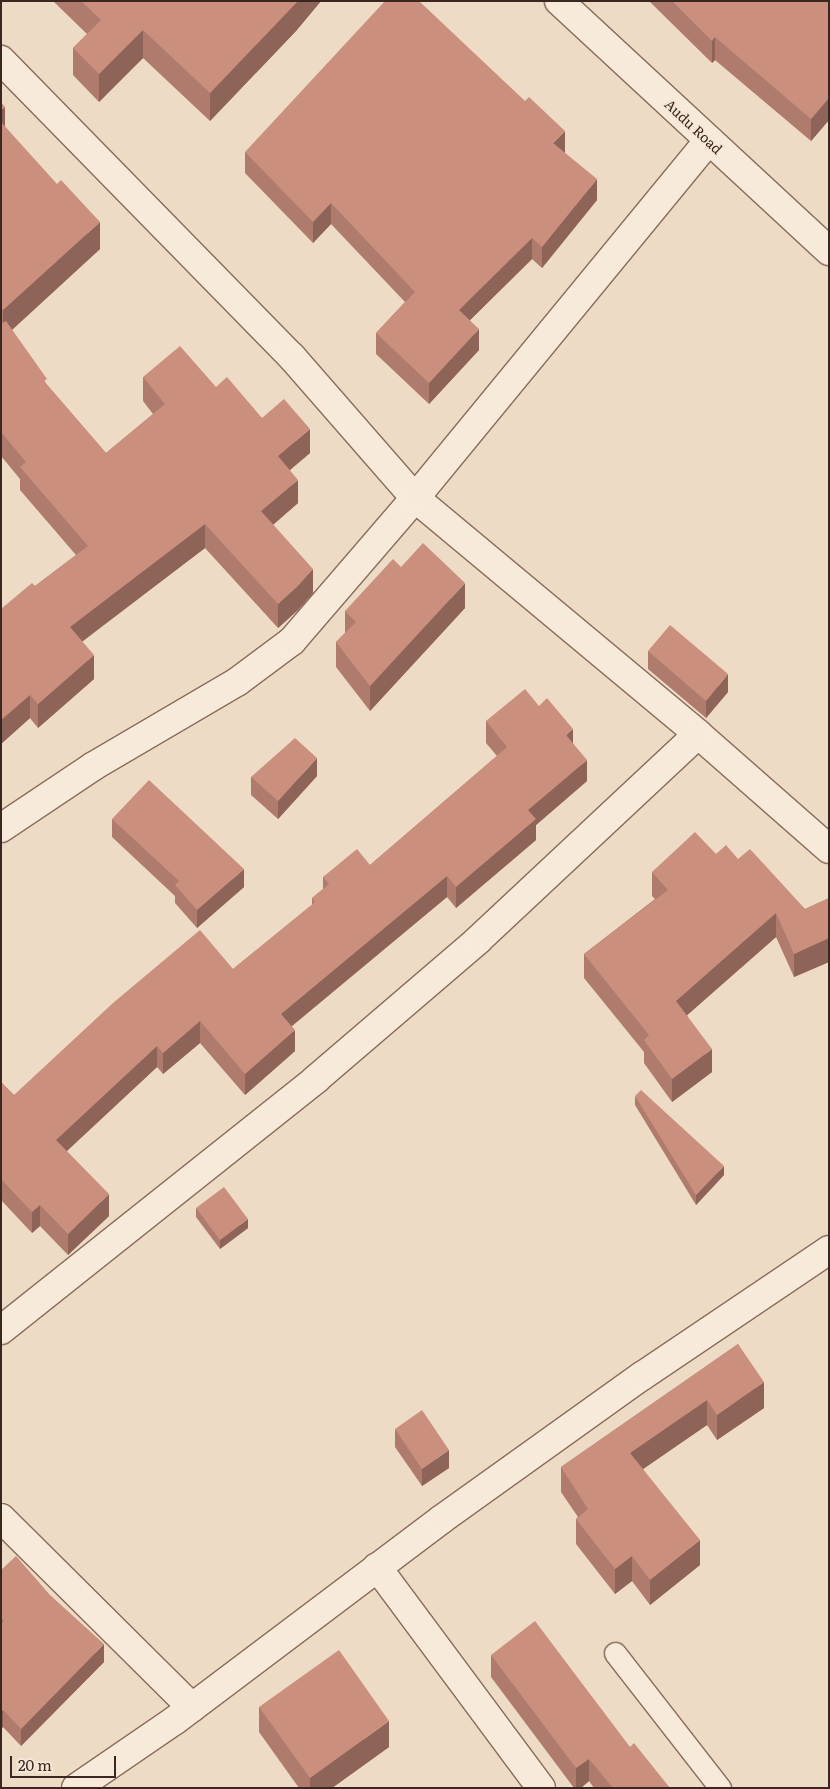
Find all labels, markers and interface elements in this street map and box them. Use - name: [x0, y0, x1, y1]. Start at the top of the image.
- street label: Audu Road: [662, 95, 726, 157]
- scale bar: [12, 1746, 119, 1778]
- text: 20 m: [18, 1753, 52, 1776]

